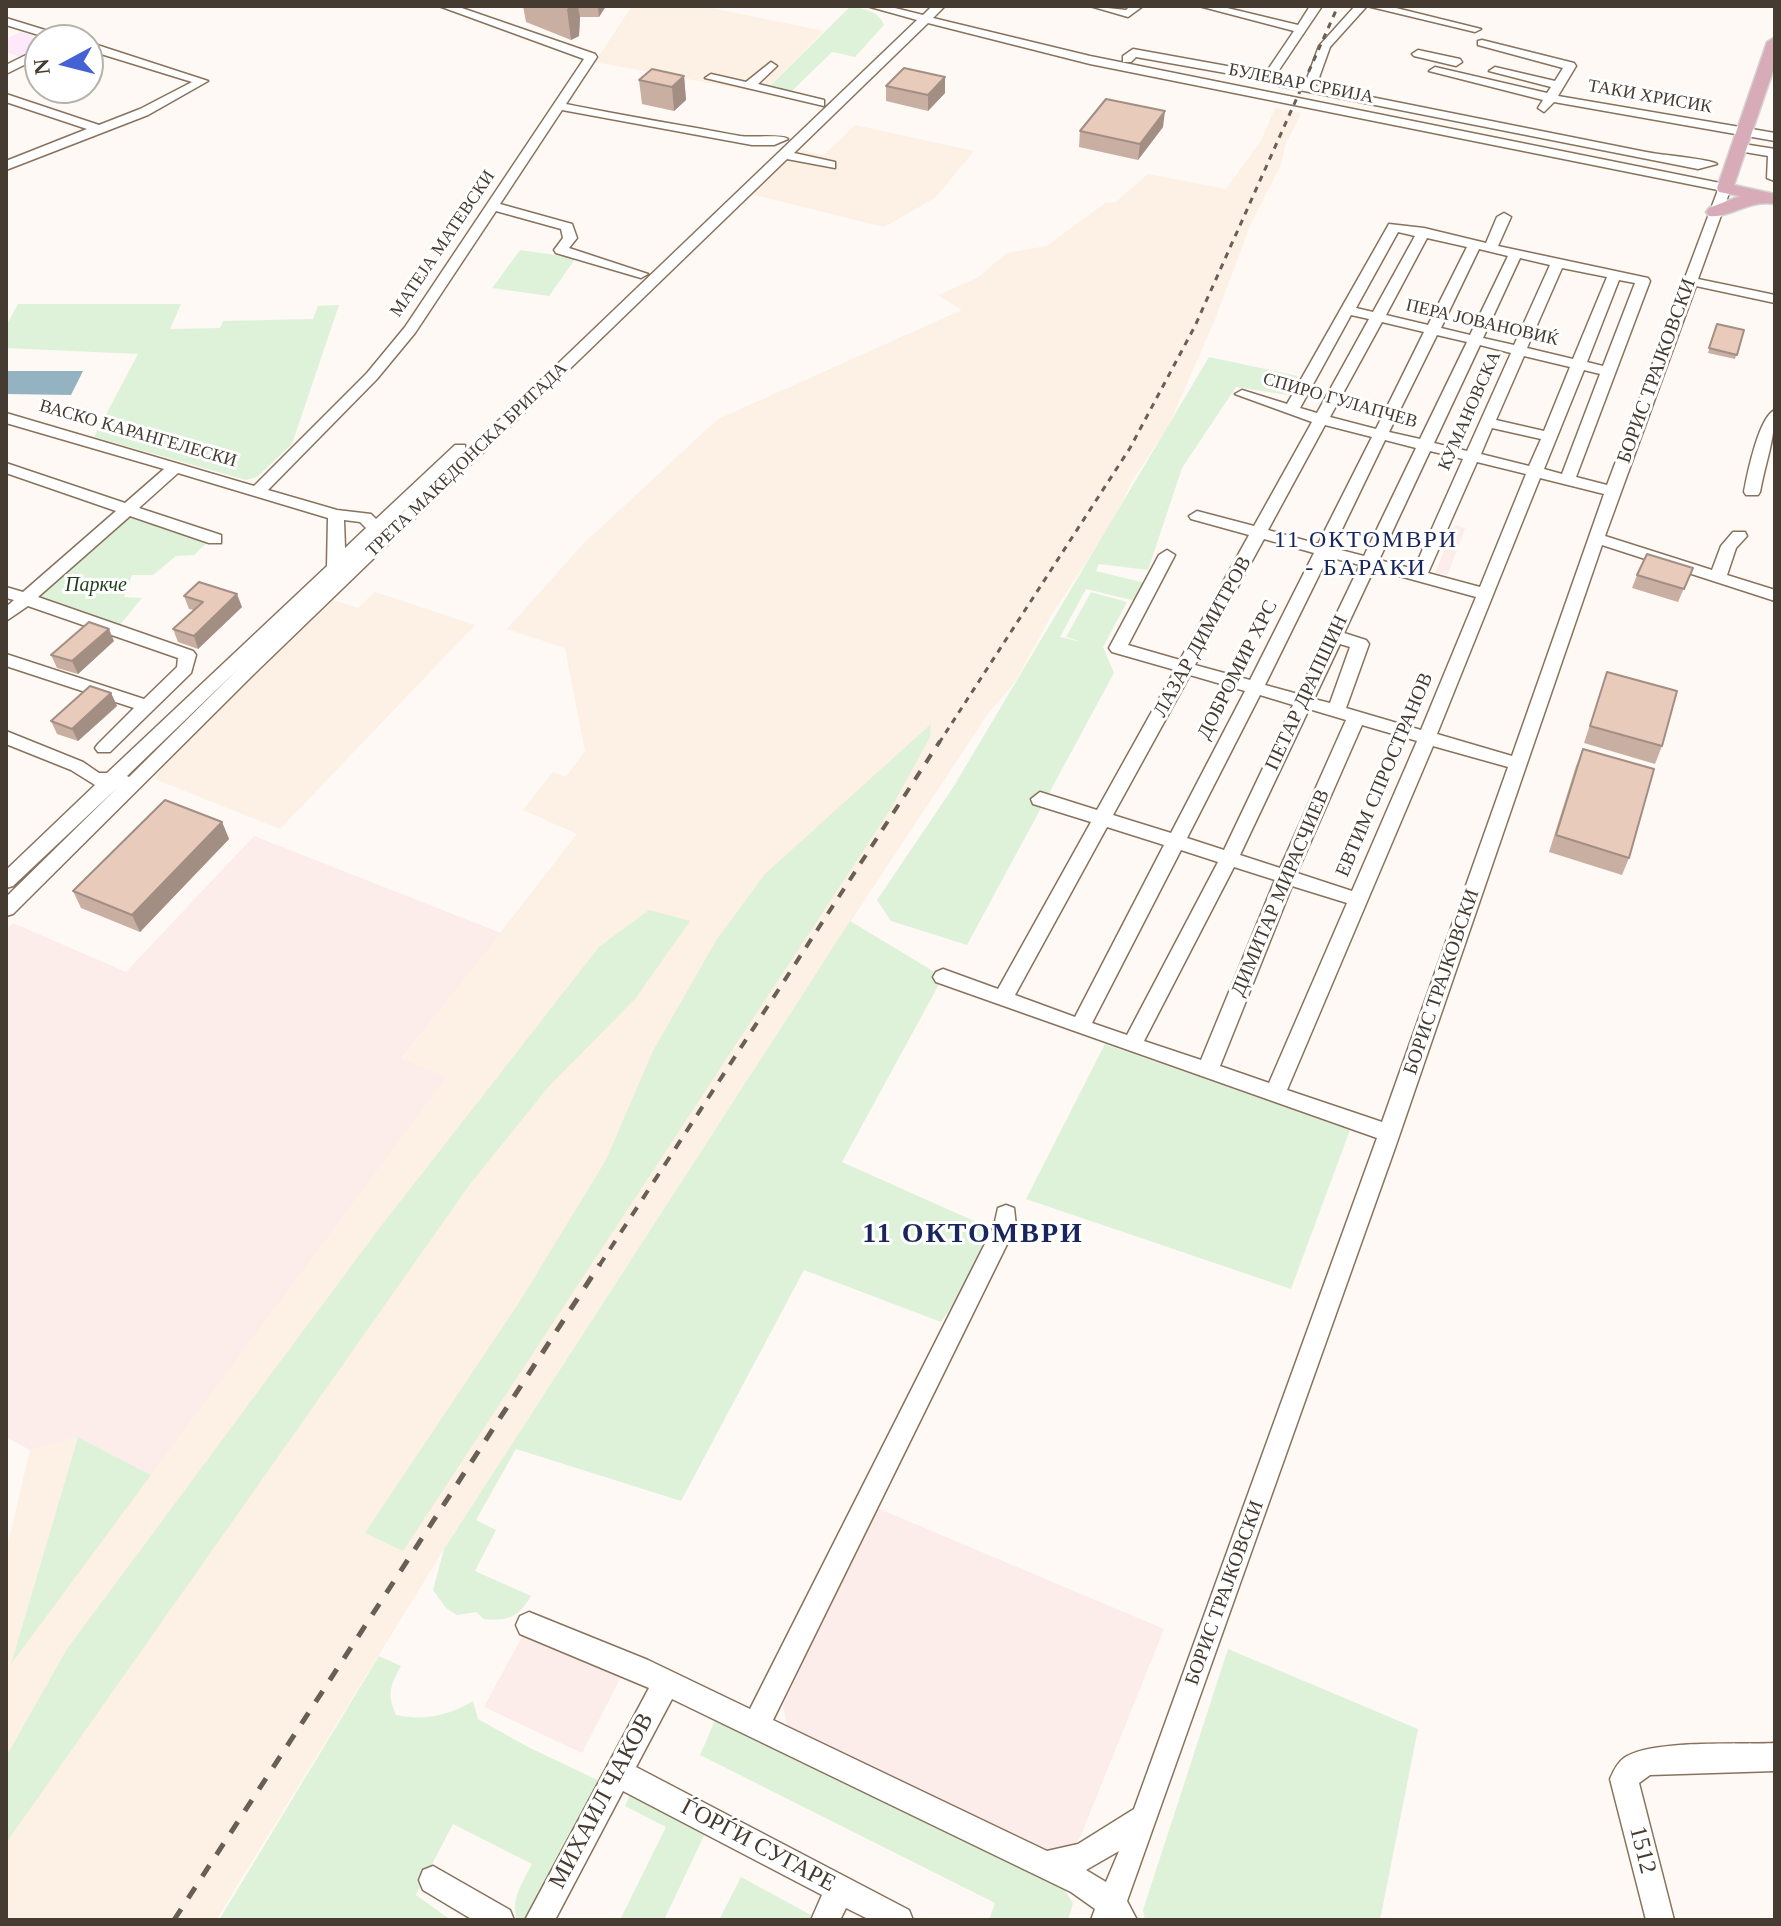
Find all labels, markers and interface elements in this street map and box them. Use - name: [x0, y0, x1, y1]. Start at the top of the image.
- north arrow: [24, 24, 104, 104]
- text: N: [28, 57, 55, 76]
- street label: БУЛЕВАР СРБИЈА: [1227, 59, 1375, 109]
- street label: ТАКИ ХРИСИК: [1586, 75, 1714, 119]
- street label: МАТЕЈА МАТЕВСКИ: [386, 167, 500, 321]
- street label: БОРИС ТРАЈКОВСКИ: [1612, 276, 1702, 466]
- street label: ПЕРА ЈОВАНОВИЌ: [1404, 295, 1560, 351]
- street label: КУМАНОВСКА: [1434, 348, 1506, 474]
- street label: ТРЕТА МАКЕДОНСКА БРИГАДА: [362, 358, 572, 562]
- street label: СПИРО ГУЛАПЧЕВ: [1260, 369, 1420, 433]
- street label: ВАСКО КАРАНГЕЛЕСКИ: [37, 395, 239, 473]
- district label: 11 ОКТОМВРИ - БАРАКИ: [1274, 527, 1458, 583]
- street label: ЛАЗАР ДИМИТРОВ: [1149, 553, 1257, 721]
- park label: Паркче: [65, 574, 127, 598]
- street label: ДОБРОМИР ХРС: [1193, 596, 1283, 744]
- street label: ПЕТАР ДРАПШИН: [1260, 612, 1354, 774]
- street label: ЕВТИМ СПРОСТРАНОВ: [1331, 669, 1439, 881]
- street label: ДИМИТАР МИРАСЧИЕВ: [1227, 786, 1335, 1000]
- street label: БОРИС ТРАЈКОВСКИ: [1399, 886, 1485, 1078]
- district label: 11 ОКТОМВРИ: [862, 1218, 1084, 1252]
- street label: БОРИС ТРАЈКОВСКИ: [1180, 1498, 1270, 1688]
- street label: МИХАИЛ ЧАКОВ: [544, 1708, 660, 1894]
- street label: ЃОРЃИ СУГАРЕ: [676, 1793, 840, 1899]
- street label: 1512: [1622, 1823, 1662, 1877]

